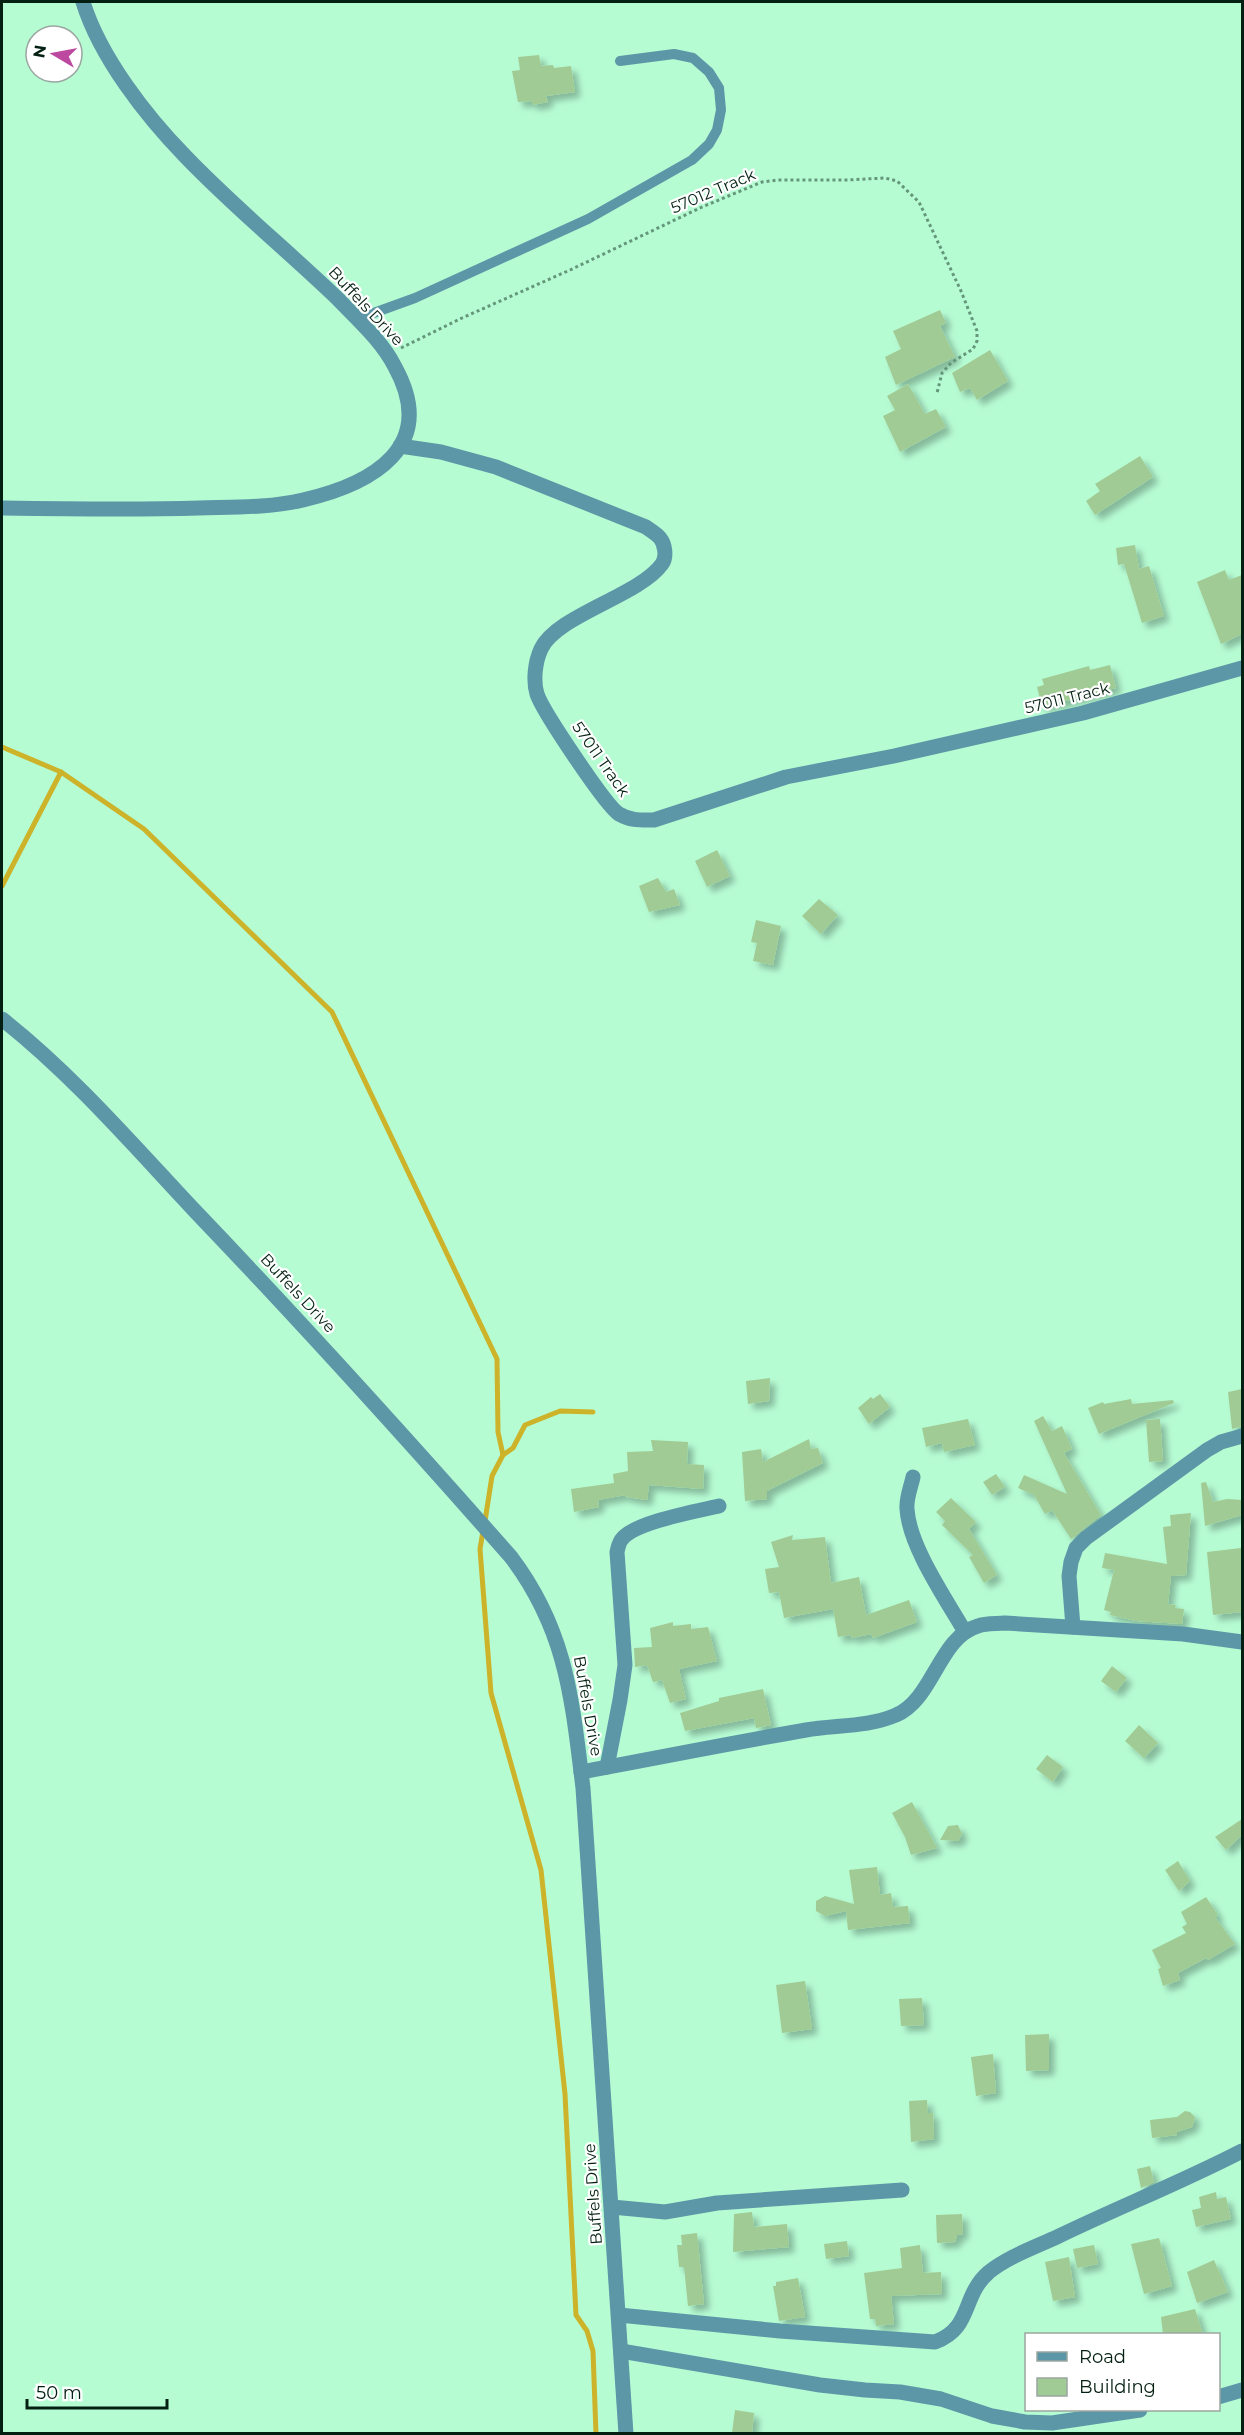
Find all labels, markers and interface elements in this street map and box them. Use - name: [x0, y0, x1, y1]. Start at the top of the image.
- north arrow: [24, 24, 84, 84]
- text: N: [29, 43, 50, 60]
- street label: 57012 Track: [668, 164, 759, 217]
- street label: Buffels Drive: [324, 262, 408, 350]
- street label: 57011 Track: [1023, 678, 1112, 718]
- street label: 57011 Track: [568, 718, 634, 800]
- street label: Buffels Drive: [256, 1249, 340, 1337]
- street label: Buffels Drive: [570, 1654, 606, 1758]
- street label: Buffels Drive: [580, 2143, 606, 2245]
- legend: [1025, 2333, 1220, 2411]
- text: Road: [1079, 2346, 1126, 2368]
- scale bar: [27, 2372, 166, 2410]
- text: Building: [1079, 2376, 1156, 2398]
- text: 50 m: [36, 2382, 82, 2404]

